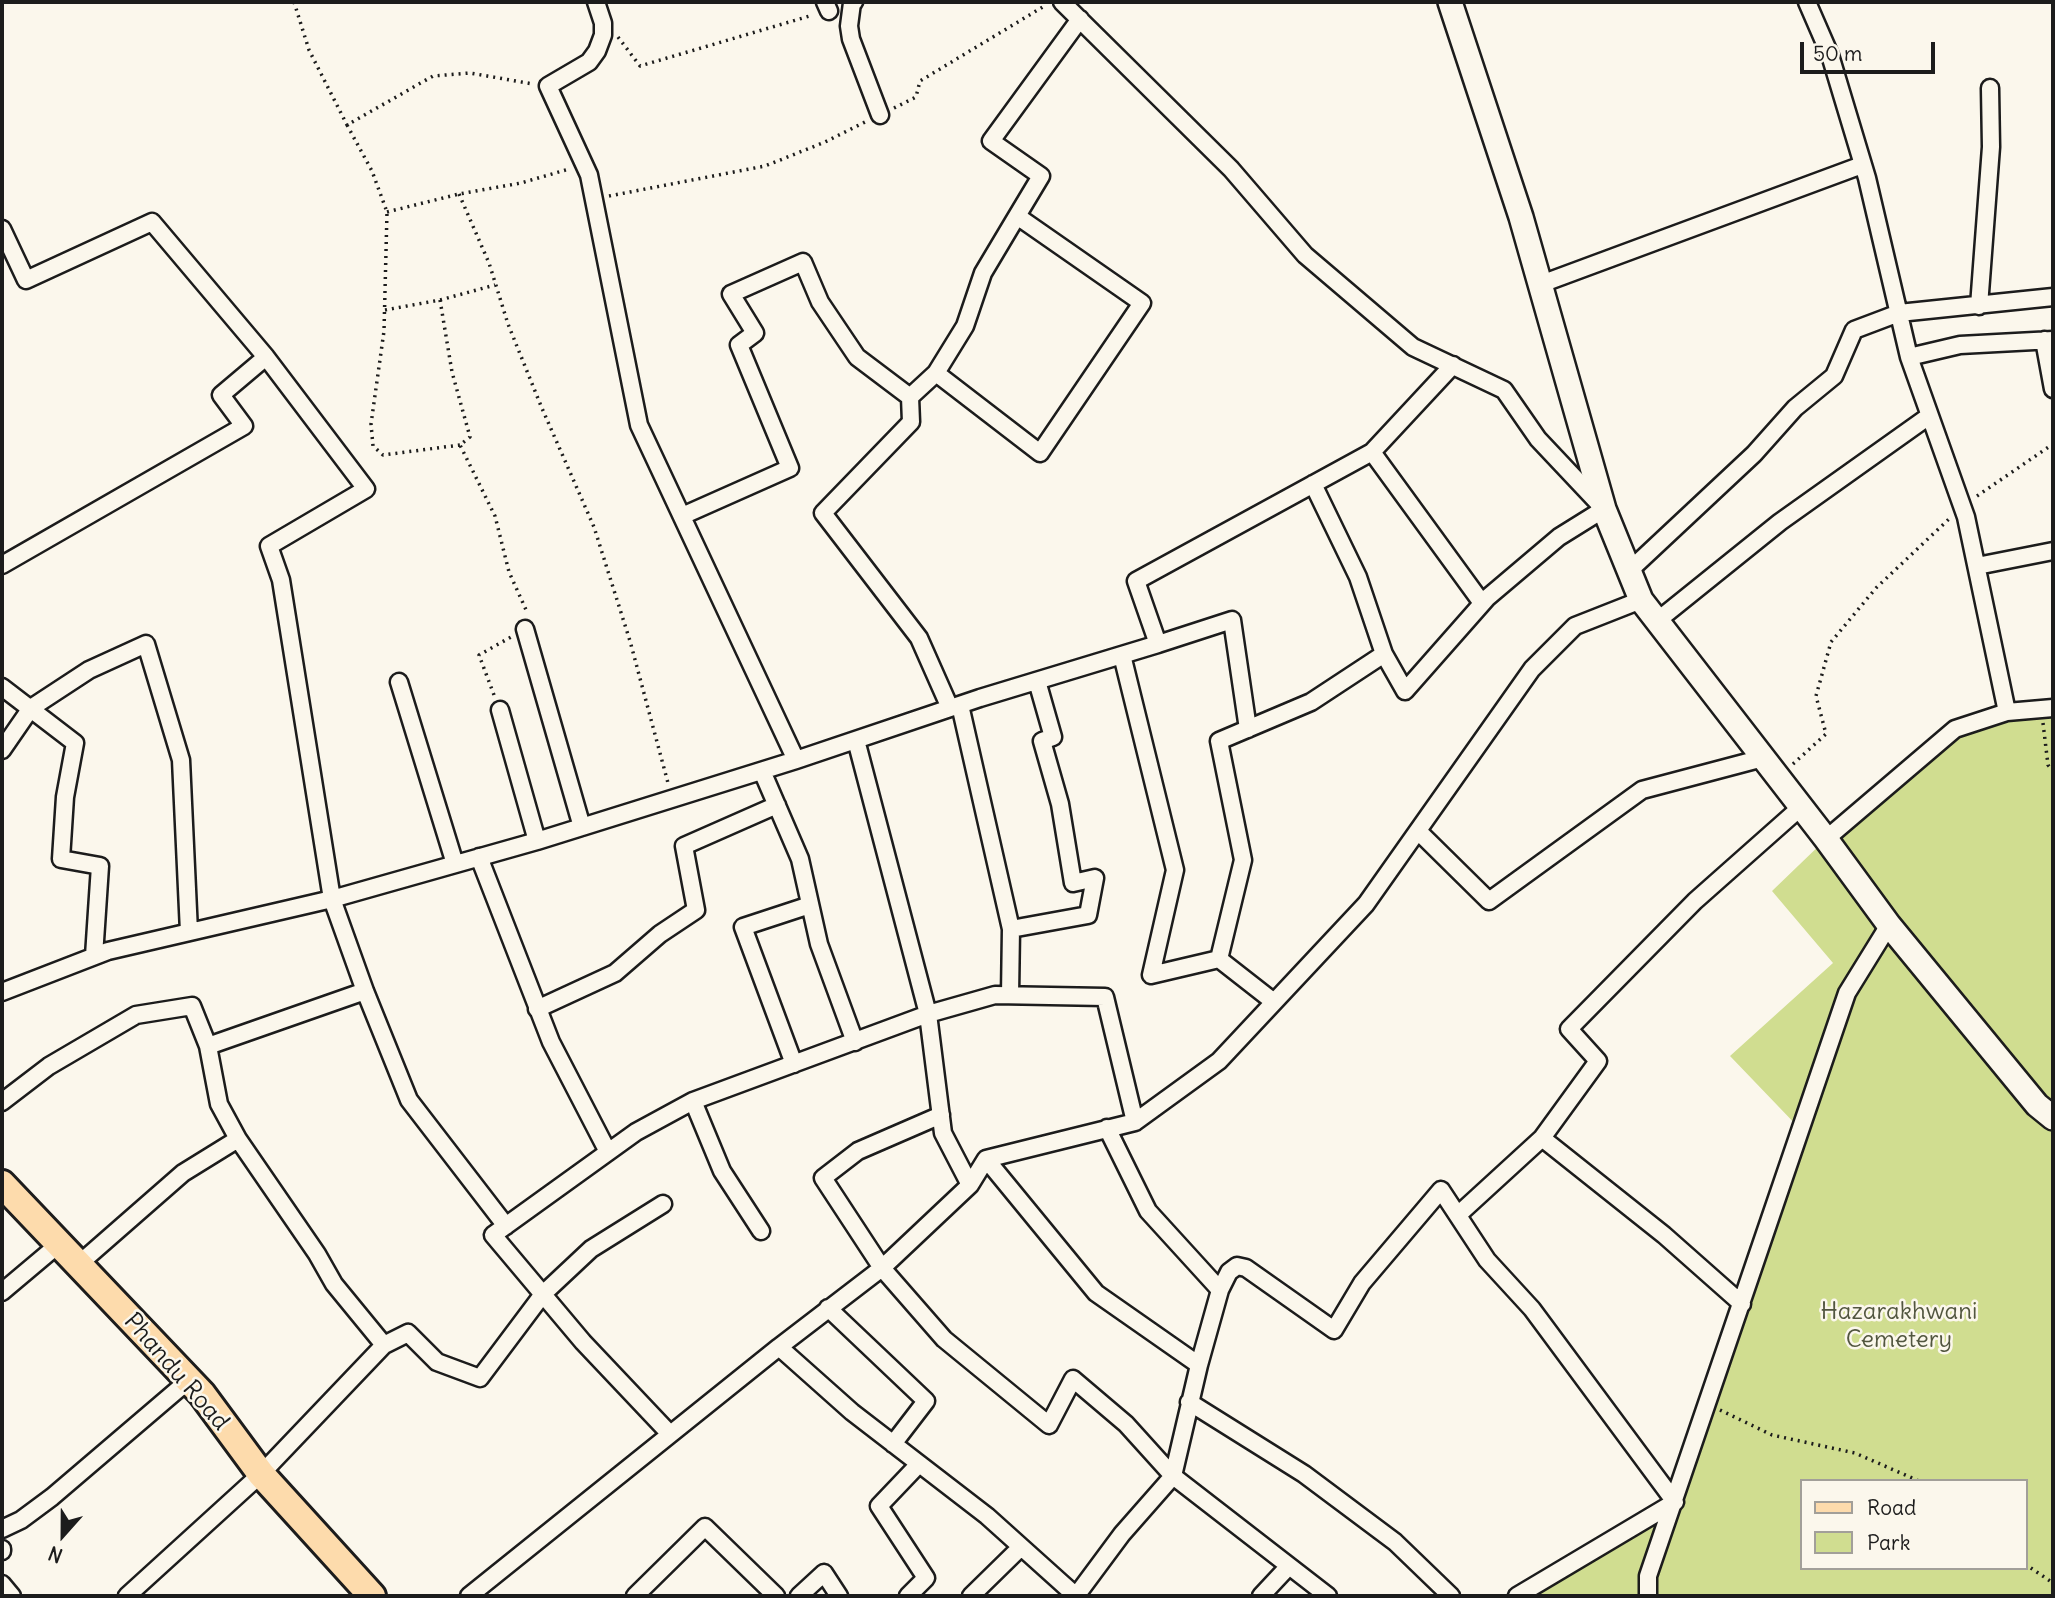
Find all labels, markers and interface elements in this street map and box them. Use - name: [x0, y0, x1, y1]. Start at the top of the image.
- scale bar: [1803, 28, 1938, 72]
- text: 50 m: [1813, 40, 1862, 67]
- park label: Hazarakhwani Cemetery: [1821, 1298, 1977, 1354]
- street label: Phandu Road: [117, 1307, 235, 1437]
- legend: [1800, 1479, 2027, 1570]
- text: Road: [1867, 1494, 1916, 1521]
- north arrow: [28, 1500, 98, 1570]
- text: Park: [1867, 1529, 1910, 1556]
- text: N: [45, 1541, 66, 1568]

